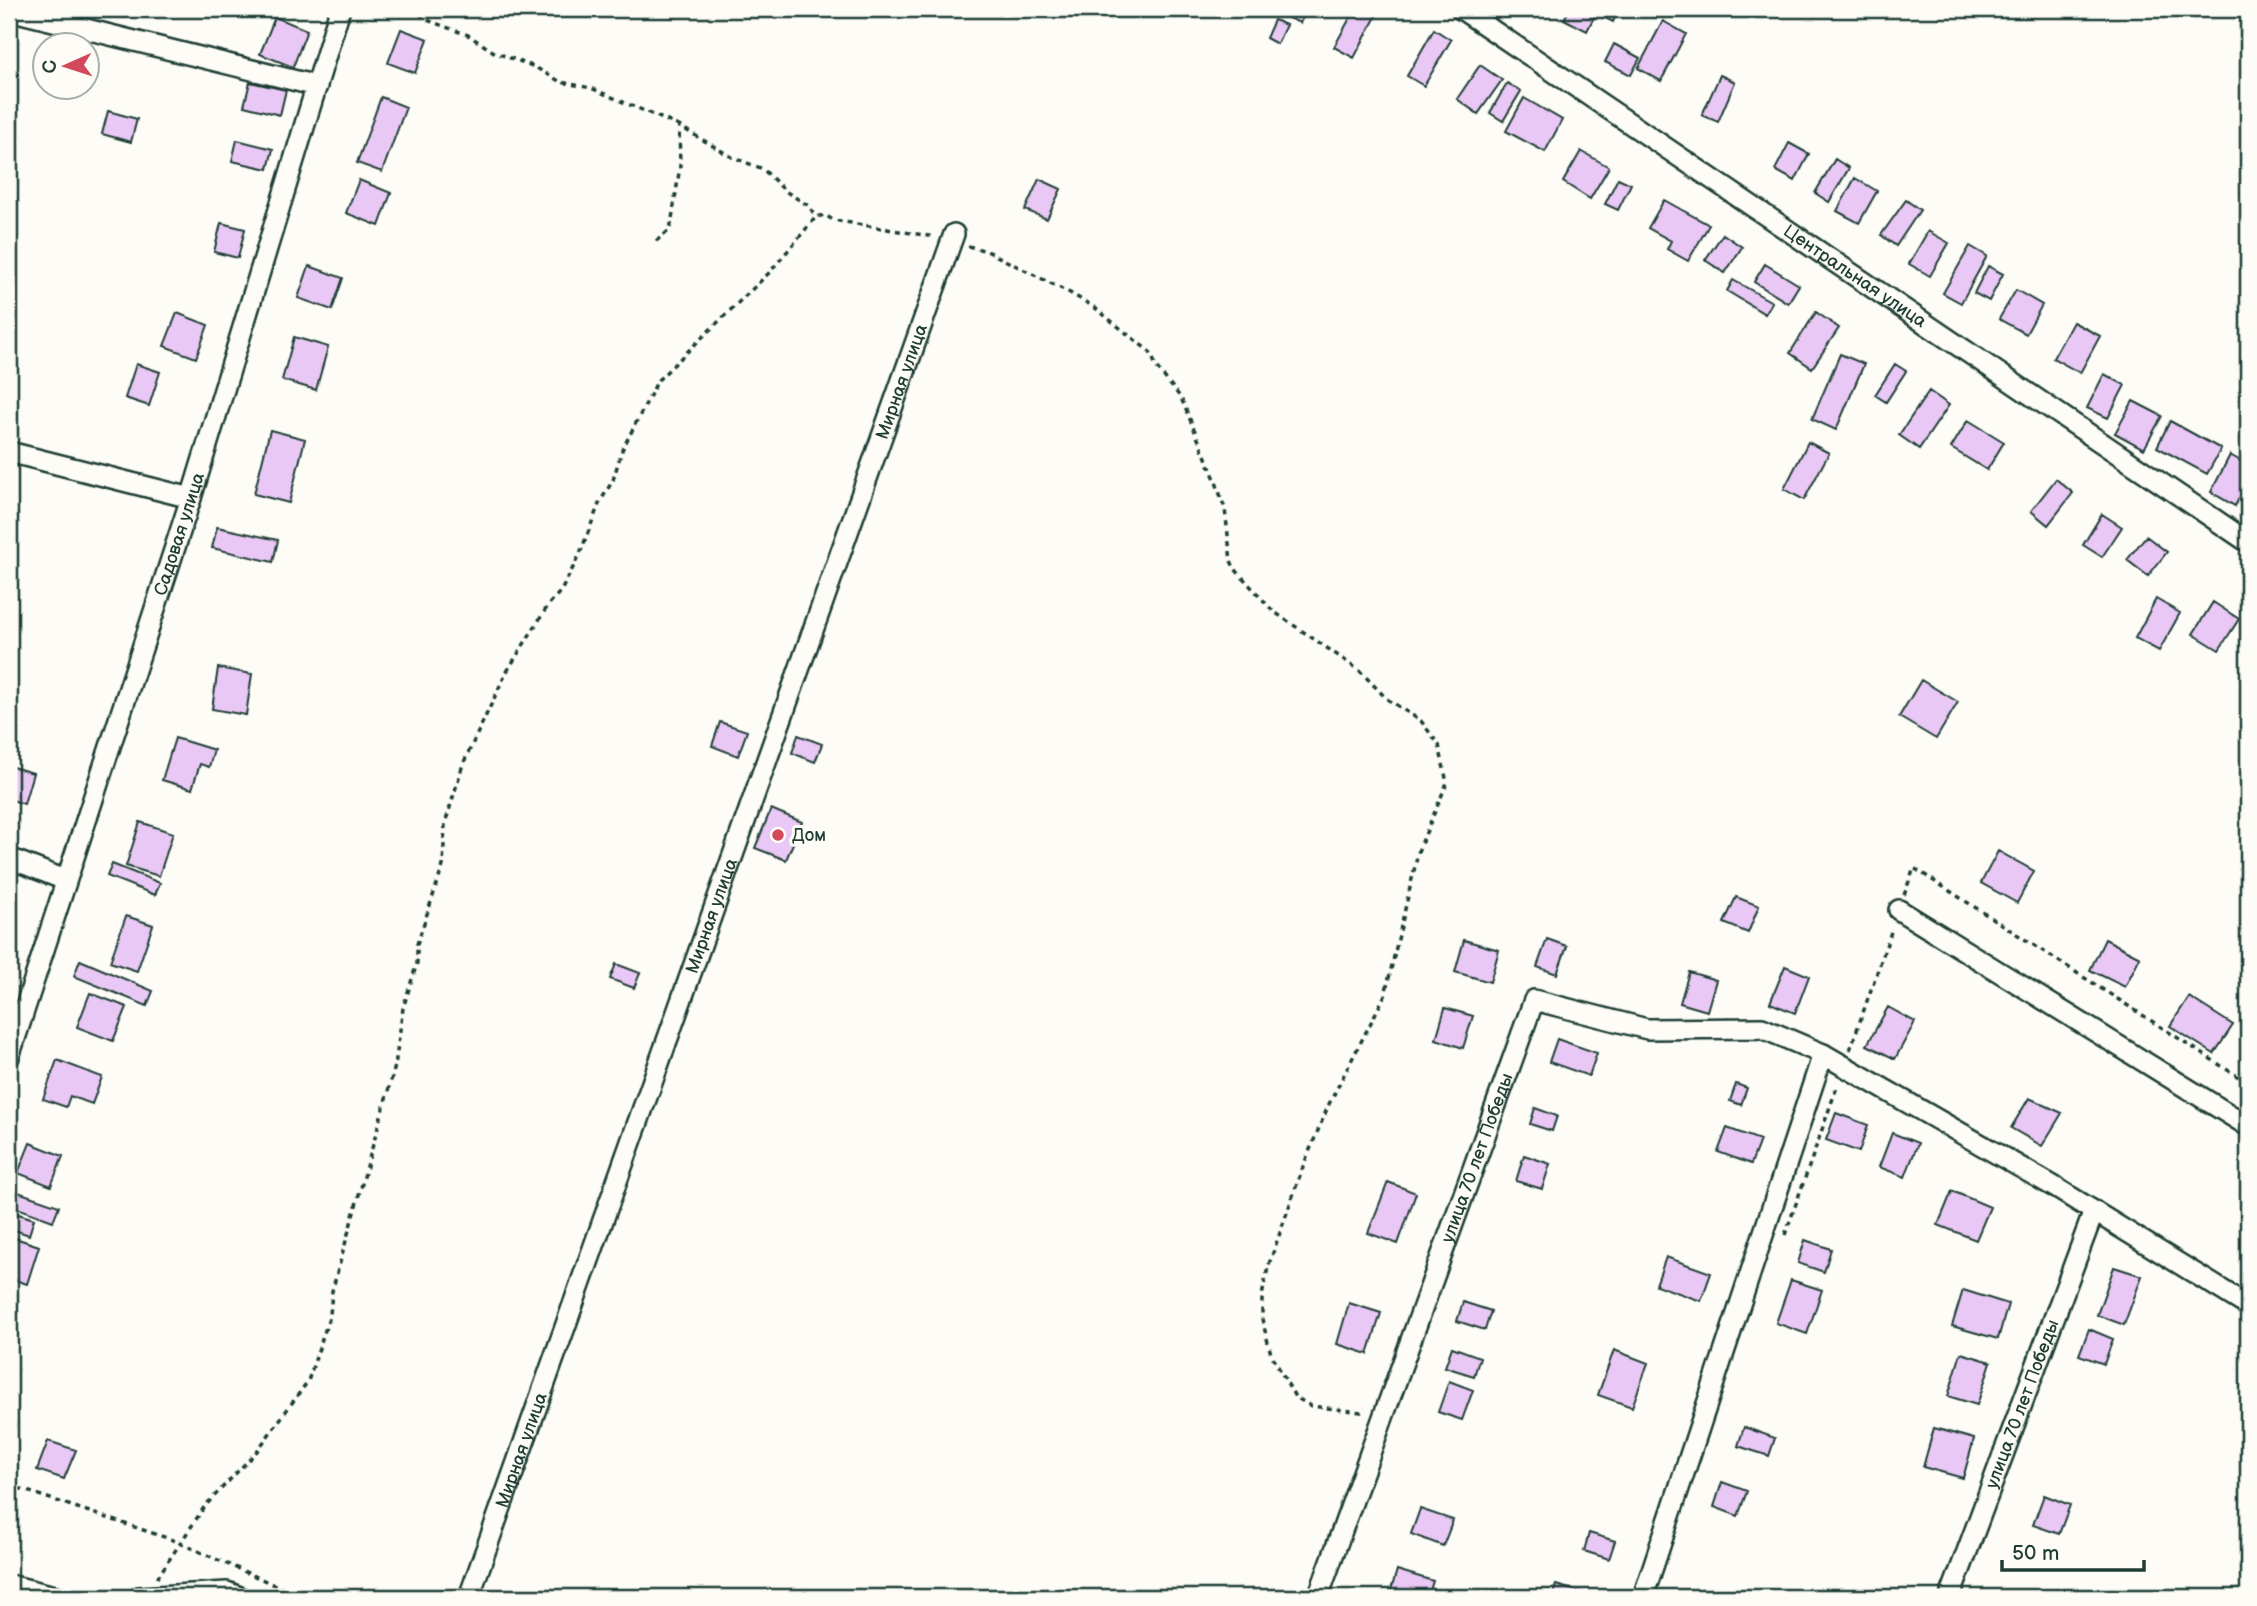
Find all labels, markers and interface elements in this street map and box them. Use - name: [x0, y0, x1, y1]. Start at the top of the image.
- north arrow: [32, 32, 102, 102]
- text: С: [39, 60, 62, 74]
- street label: Центральная улица: [1779, 221, 1931, 332]
- street label: Мирная улица: [872, 321, 932, 442]
- street label: Садовая улица: [150, 470, 209, 598]
- place label: Дом: [792, 825, 826, 846]
- marker: Дом: [770, 827, 786, 843]
- street label: Мирная улица: [682, 855, 742, 976]
- street label: улица 70 лет Победы: [1437, 1070, 1518, 1246]
- street label: улица 70 лет Победы: [1981, 1317, 2064, 1492]
- street label: Мирная улица: [492, 1389, 552, 1511]
- scale bar: [2002, 1529, 2143, 1573]
- text: 50 m: [2012, 1541, 2059, 1566]

